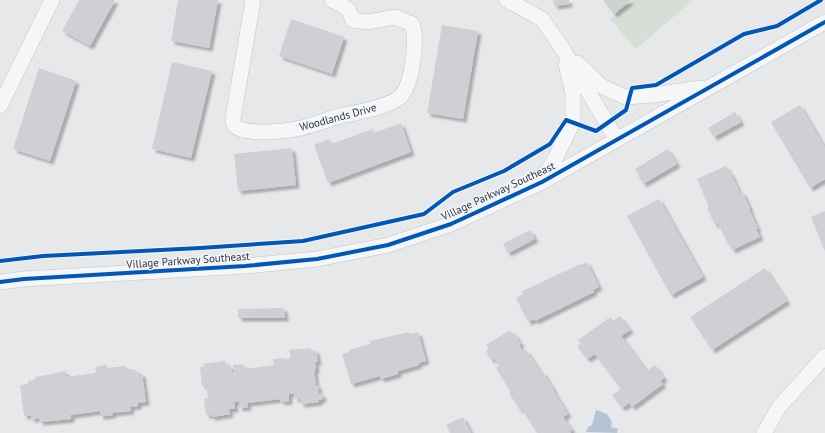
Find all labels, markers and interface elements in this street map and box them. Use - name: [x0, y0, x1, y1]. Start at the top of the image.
- street label: Woodlands Drive: [298, 100, 378, 134]
- street label: Village Parkway Southeast: [438, 158, 557, 224]
- street label: Village Parkway Southeast: [125, 249, 250, 271]

